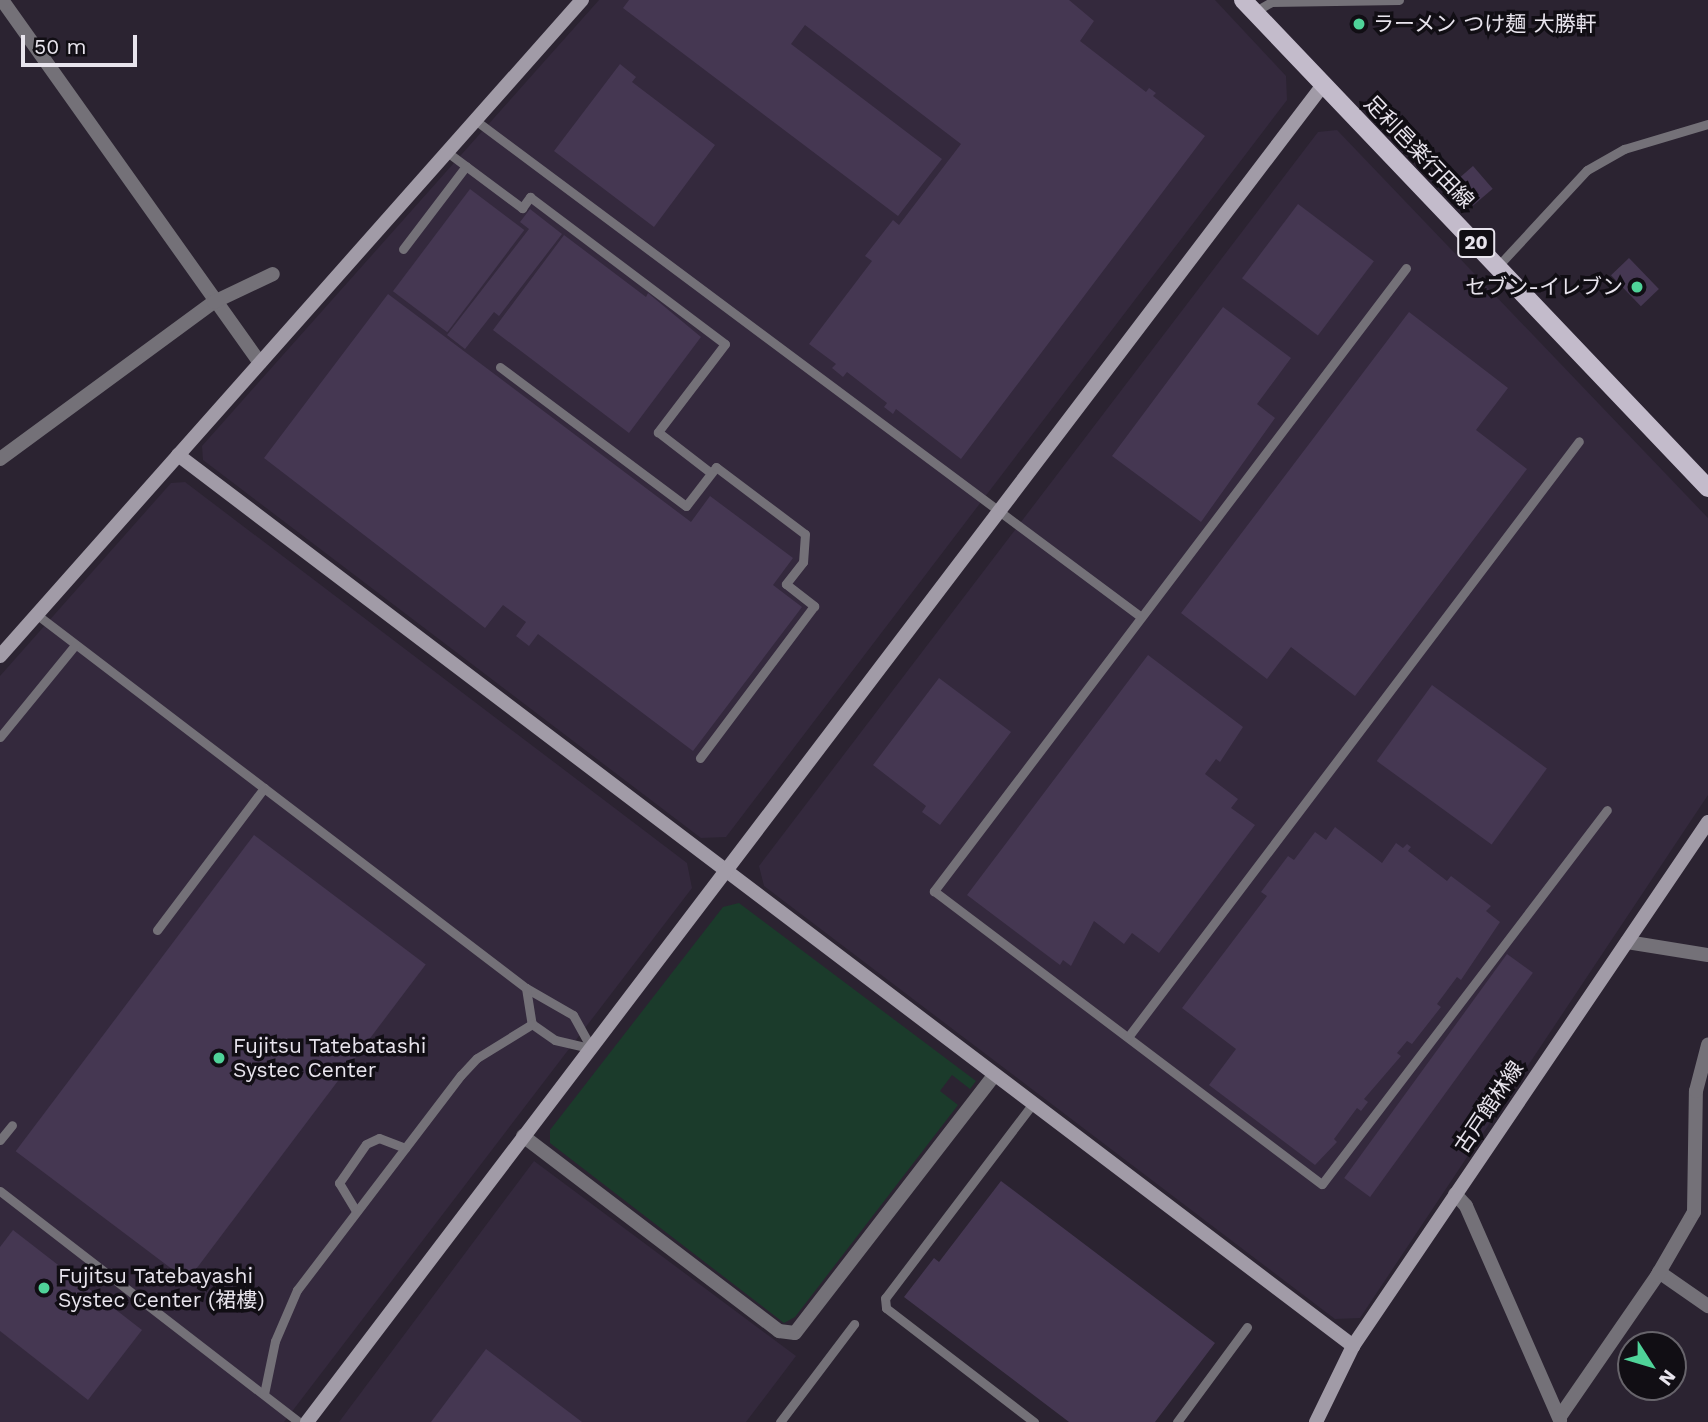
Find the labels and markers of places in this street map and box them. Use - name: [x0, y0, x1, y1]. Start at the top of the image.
- place label: ラーメン つけ麺 大勝軒: [1373, 11, 1597, 37]
- marker: ラーメン つけ麺 大勝軒: [1351, 16, 1367, 32]
- place label: セブン-イレブン: [1465, 274, 1623, 300]
- marker: セブン-イレブン: [1629, 279, 1645, 295]
- place label: Fujitsu Tatebatashi Systec Center: [233, 1033, 427, 1083]
- marker: Fujitsu Tatebatashi Systec Center: [211, 1050, 227, 1066]
- place label: Fujitsu Tatebayashi Systec Center (裙樓): [58, 1263, 265, 1313]
- marker: Fujitsu Tatebayashi Systec Center (裙樓): [36, 1280, 52, 1296]

